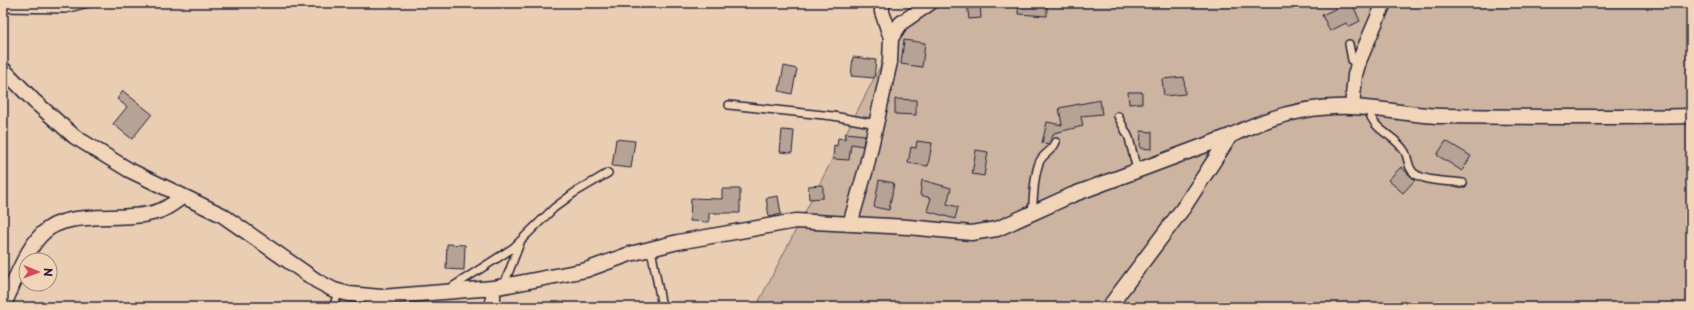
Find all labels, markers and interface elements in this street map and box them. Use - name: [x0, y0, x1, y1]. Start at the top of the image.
- north arrow: [18, 252, 58, 292]
- text: N: [40, 268, 57, 277]

